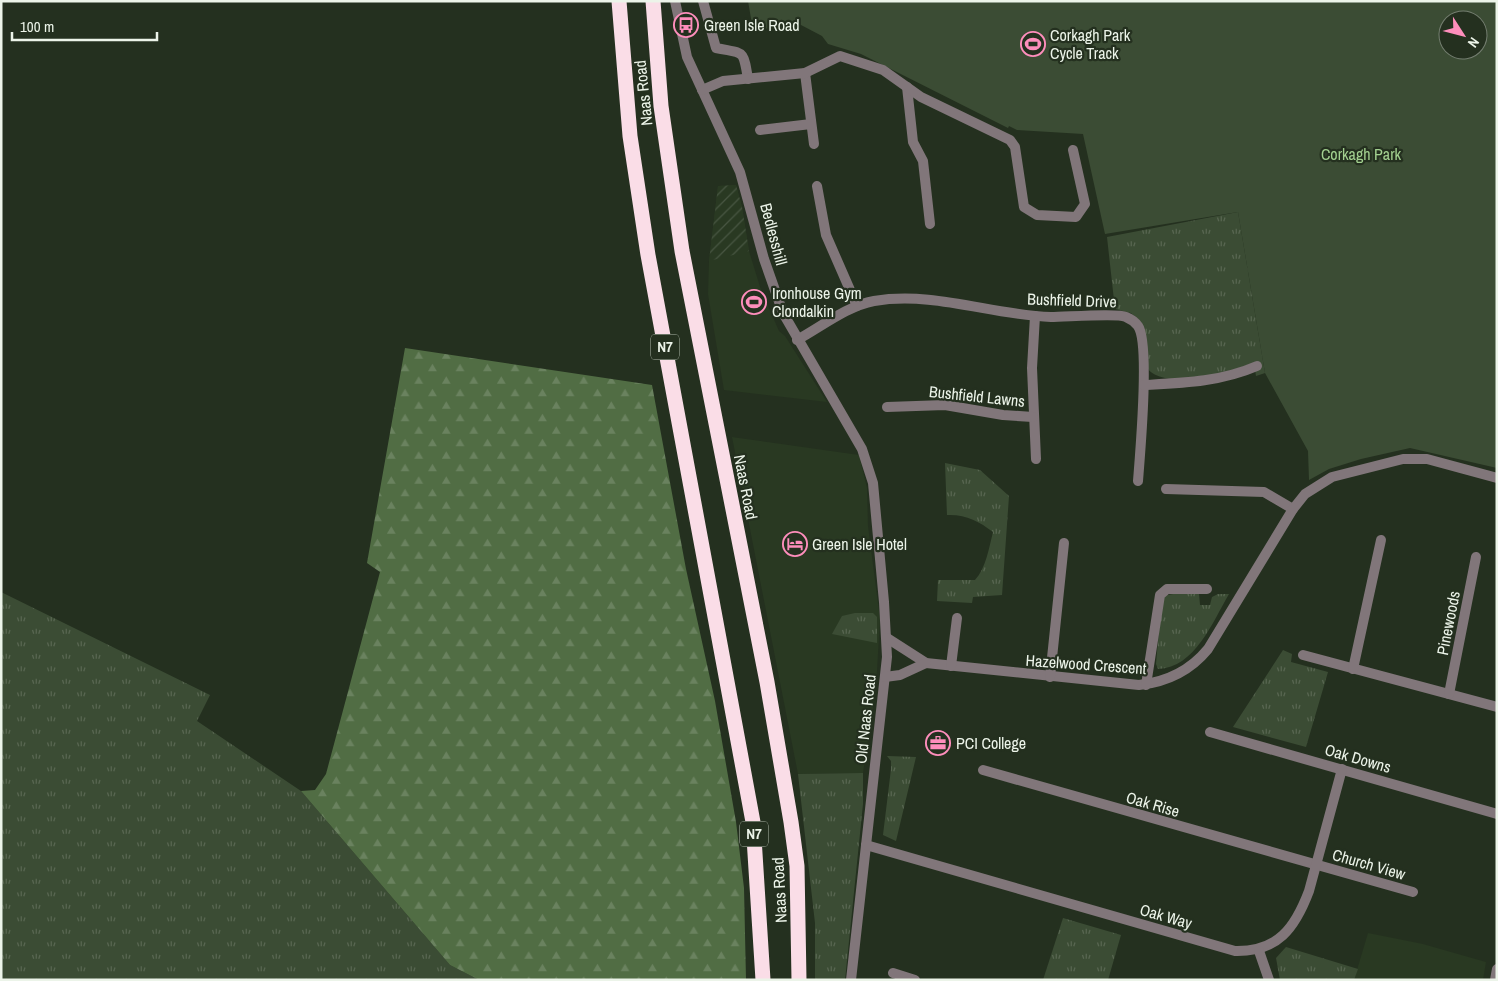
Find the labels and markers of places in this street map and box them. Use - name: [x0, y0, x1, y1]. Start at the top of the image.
- bus stop icon: Green Isle Road: [673, 12, 699, 38]
- place label: Green Isle Road: [704, 14, 800, 36]
- place label: Corkagh Park Cycle Track: [1050, 24, 1131, 64]
- sports icon: Corkagh Park Cycle Track: [1020, 31, 1046, 57]
- place label: Ironhouse Gym Clondalkin: [772, 282, 862, 322]
- sports icon: Ironhouse Gym Clondalkin: [741, 289, 767, 315]
- hotel icon: Green Isle Hotel: [782, 531, 808, 557]
- place label: Green Isle Hotel: [812, 533, 907, 555]
- office icon: PCI College: [925, 730, 951, 756]
- place label: PCI College: [956, 732, 1026, 754]

